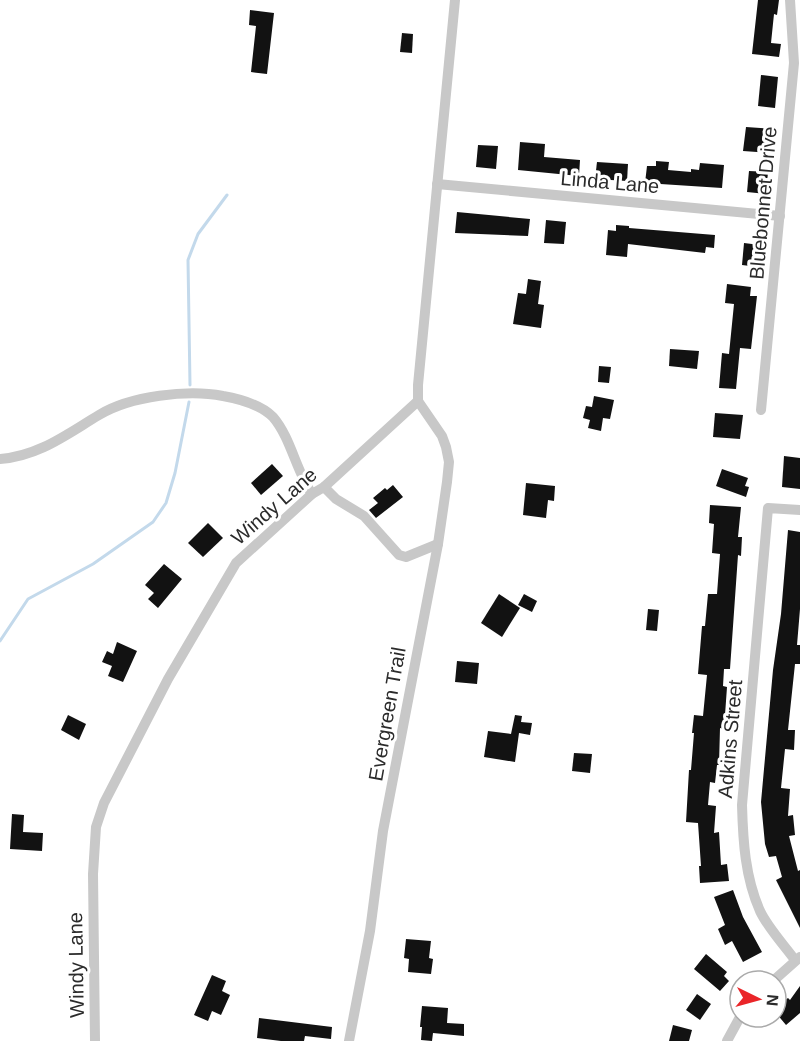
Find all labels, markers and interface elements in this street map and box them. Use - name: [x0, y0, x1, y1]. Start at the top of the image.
- street label: Bluebonnet Drive: [745, 126, 781, 280]
- street label: Linda Lane: [560, 167, 660, 197]
- street label: Windy Lane: [227, 463, 321, 549]
- street label: Evergreen Trail: [364, 645, 410, 783]
- street label: Adkins Street: [714, 678, 746, 799]
- street label: Windy Lane: [64, 912, 88, 1018]
- north arrow: [728, 969, 788, 1029]
- text: N: [763, 994, 781, 1007]

